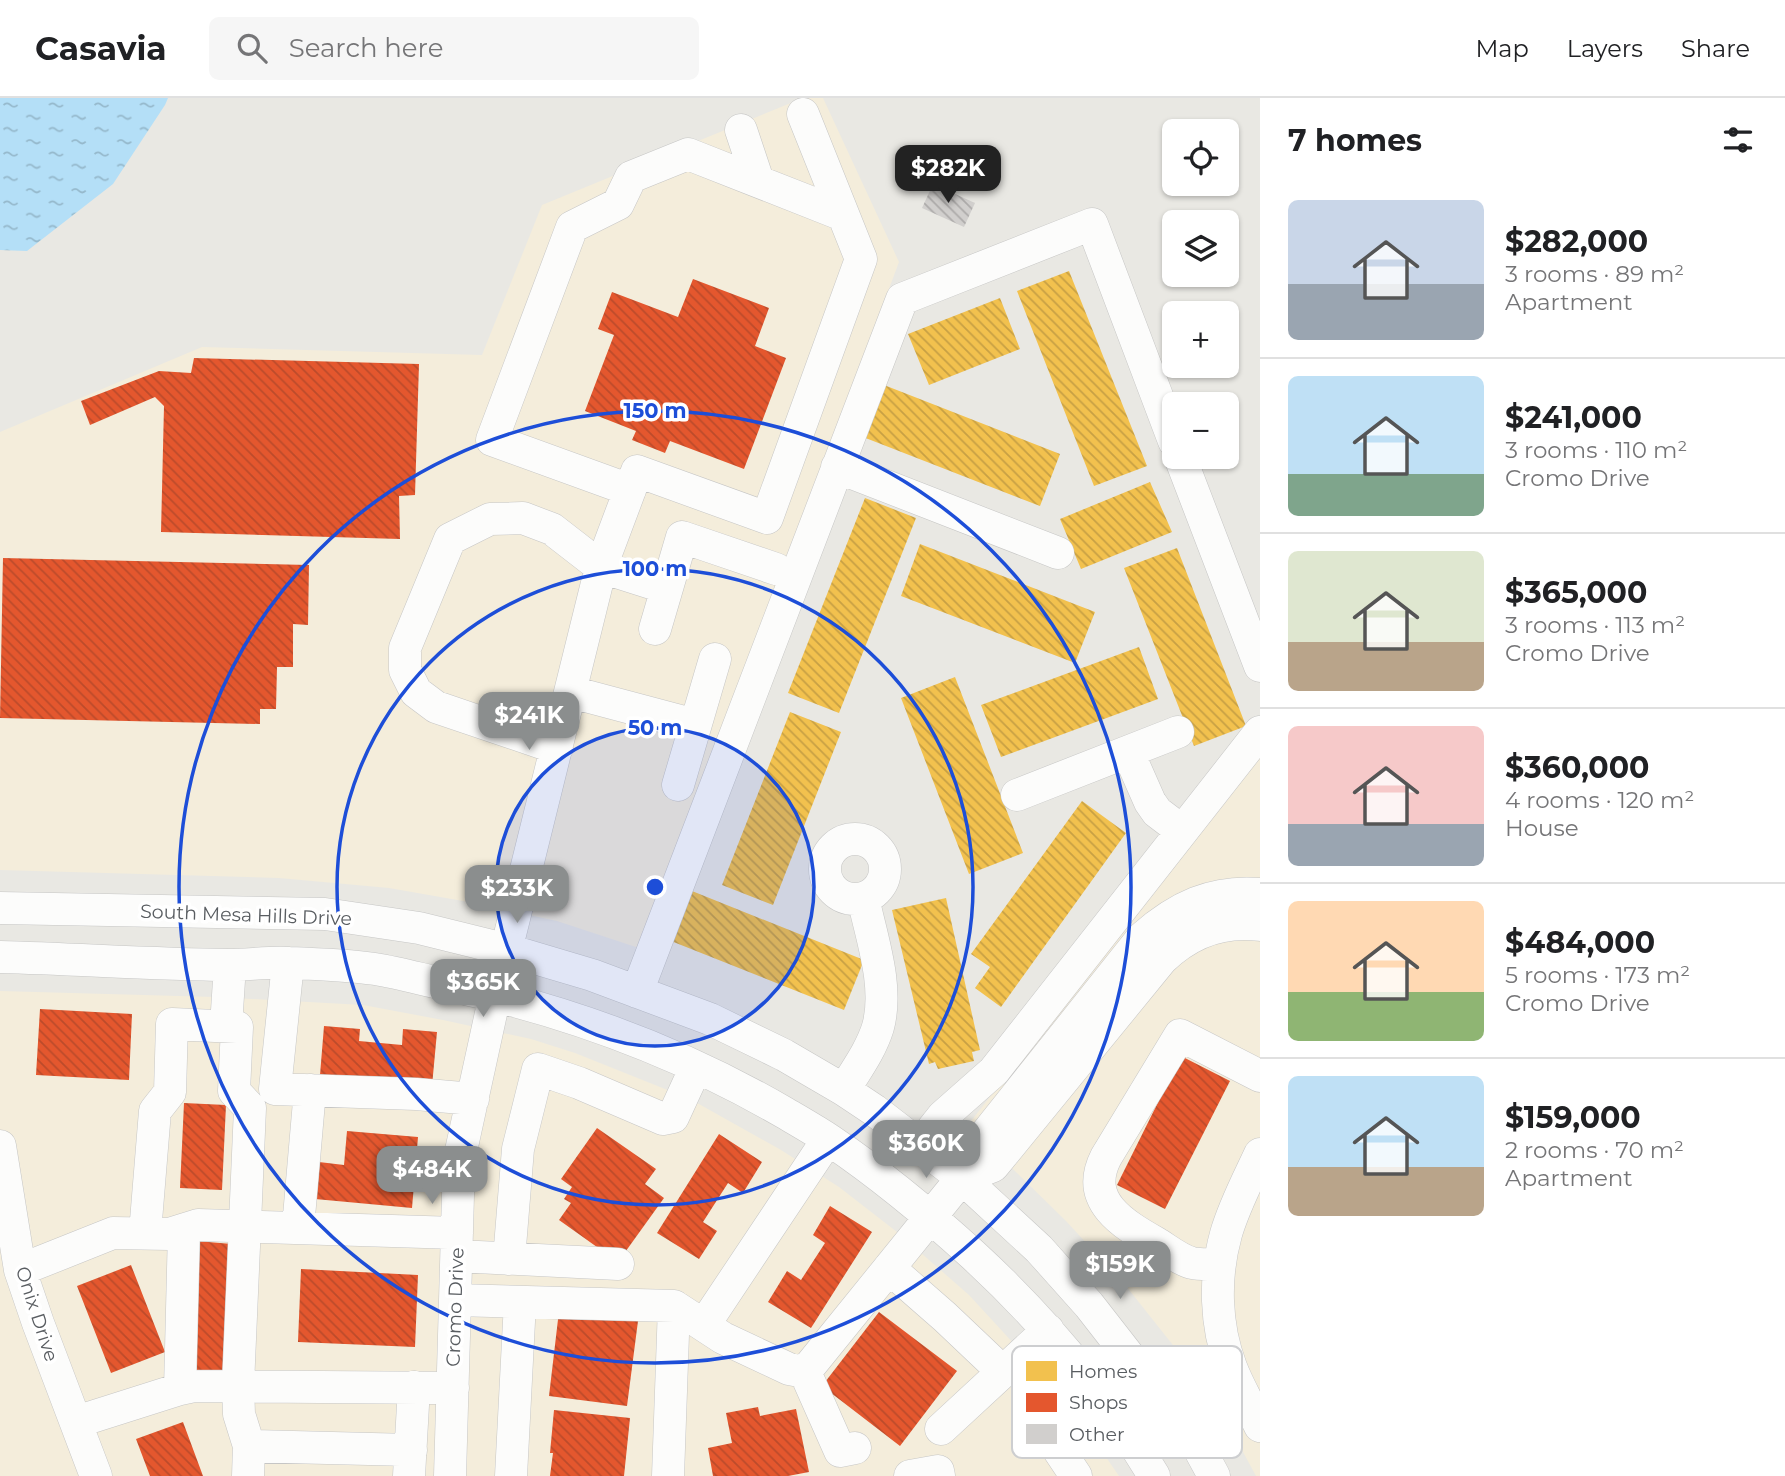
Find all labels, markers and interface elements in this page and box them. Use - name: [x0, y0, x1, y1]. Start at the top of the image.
- search box: [209, 17, 699, 80]
- text: Casavia: [35, 28, 167, 68]
- icon: search: [233, 29, 271, 67]
- text: Search here: [289, 32, 443, 64]
- text: Map: [1475, 34, 1529, 63]
- text: Layers: [1567, 34, 1643, 63]
- text: Share: [1681, 34, 1750, 63]
- map controls: [1162, 119, 1239, 469]
- button: locate: [1162, 119, 1239, 196]
- icon: filters: [1719, 121, 1757, 159]
- text: 7 homes: [1288, 122, 1422, 159]
- pin: $282K: [899, 146, 997, 205]
- text: $282K: [911, 154, 985, 182]
- button: layers: [1162, 210, 1239, 287]
- text: $282,000: [1505, 223, 1648, 260]
- icon: home: [1344, 228, 1428, 312]
- text: 3 rooms · 89 m²: [1505, 260, 1684, 288]
- text: Apartment: [1505, 288, 1633, 316]
- button: +: [1162, 301, 1239, 378]
- button: −: [1162, 392, 1239, 469]
- text: 150 m: [624, 398, 686, 423]
- text: $241,000: [1505, 399, 1642, 436]
- icon: home: [1344, 404, 1428, 488]
- text: 3 rooms · 110 m²: [1505, 436, 1687, 464]
- text: Cromo Drive: [1505, 464, 1650, 492]
- text: 100 m: [623, 556, 687, 581]
- text: $365,000: [1505, 574, 1647, 611]
- icon: home: [1344, 579, 1428, 663]
- text: 3 rooms · 113 m²: [1505, 611, 1685, 639]
- text: Cromo Drive: [1505, 639, 1650, 667]
- pin: $241K: [480, 692, 578, 752]
- text: $241K: [494, 701, 564, 729]
- text: 50 m: [628, 715, 682, 740]
- text: $360,000: [1505, 749, 1649, 786]
- icon: home: [1344, 754, 1428, 838]
- text: 4 rooms · 120 m²: [1505, 786, 1694, 814]
- text: House: [1505, 814, 1579, 842]
- pin: $233K: [468, 866, 566, 925]
- text: $233K: [481, 874, 553, 902]
- centre of rings: [643, 875, 667, 899]
- street label: South Mesa Hills Drive: [140, 900, 352, 930]
- text: $484,000: [1505, 924, 1655, 961]
- icon: home: [1344, 929, 1428, 1013]
- pin: $365K: [434, 960, 532, 1019]
- text: 5 rooms · 173 m²: [1505, 961, 1690, 989]
- text: $365K: [446, 968, 520, 996]
- text: Cromo Drive: [1505, 989, 1650, 1017]
- text: $159,000: [1505, 1099, 1641, 1136]
- icon: home: [1344, 1104, 1428, 1188]
- pin: $360K: [877, 1121, 975, 1180]
- text: $360K: [888, 1129, 964, 1157]
- text: 2 rooms · 70 m²: [1505, 1136, 1684, 1164]
- pin: $484K: [383, 1146, 481, 1206]
- text: $484K: [392, 1155, 472, 1183]
- text: Apartment: [1505, 1164, 1633, 1192]
- pin: $159K: [1071, 1242, 1169, 1301]
- street label: Cromo Drive: [441, 1247, 469, 1367]
- text: $159K: [1086, 1250, 1154, 1278]
- street label: Onix Drive: [11, 1263, 63, 1365]
- legend: [1012, 1346, 1242, 1458]
- text: Homes: [1069, 1360, 1137, 1383]
- text: Shops: [1069, 1391, 1128, 1414]
- text: Other: [1069, 1423, 1125, 1446]

